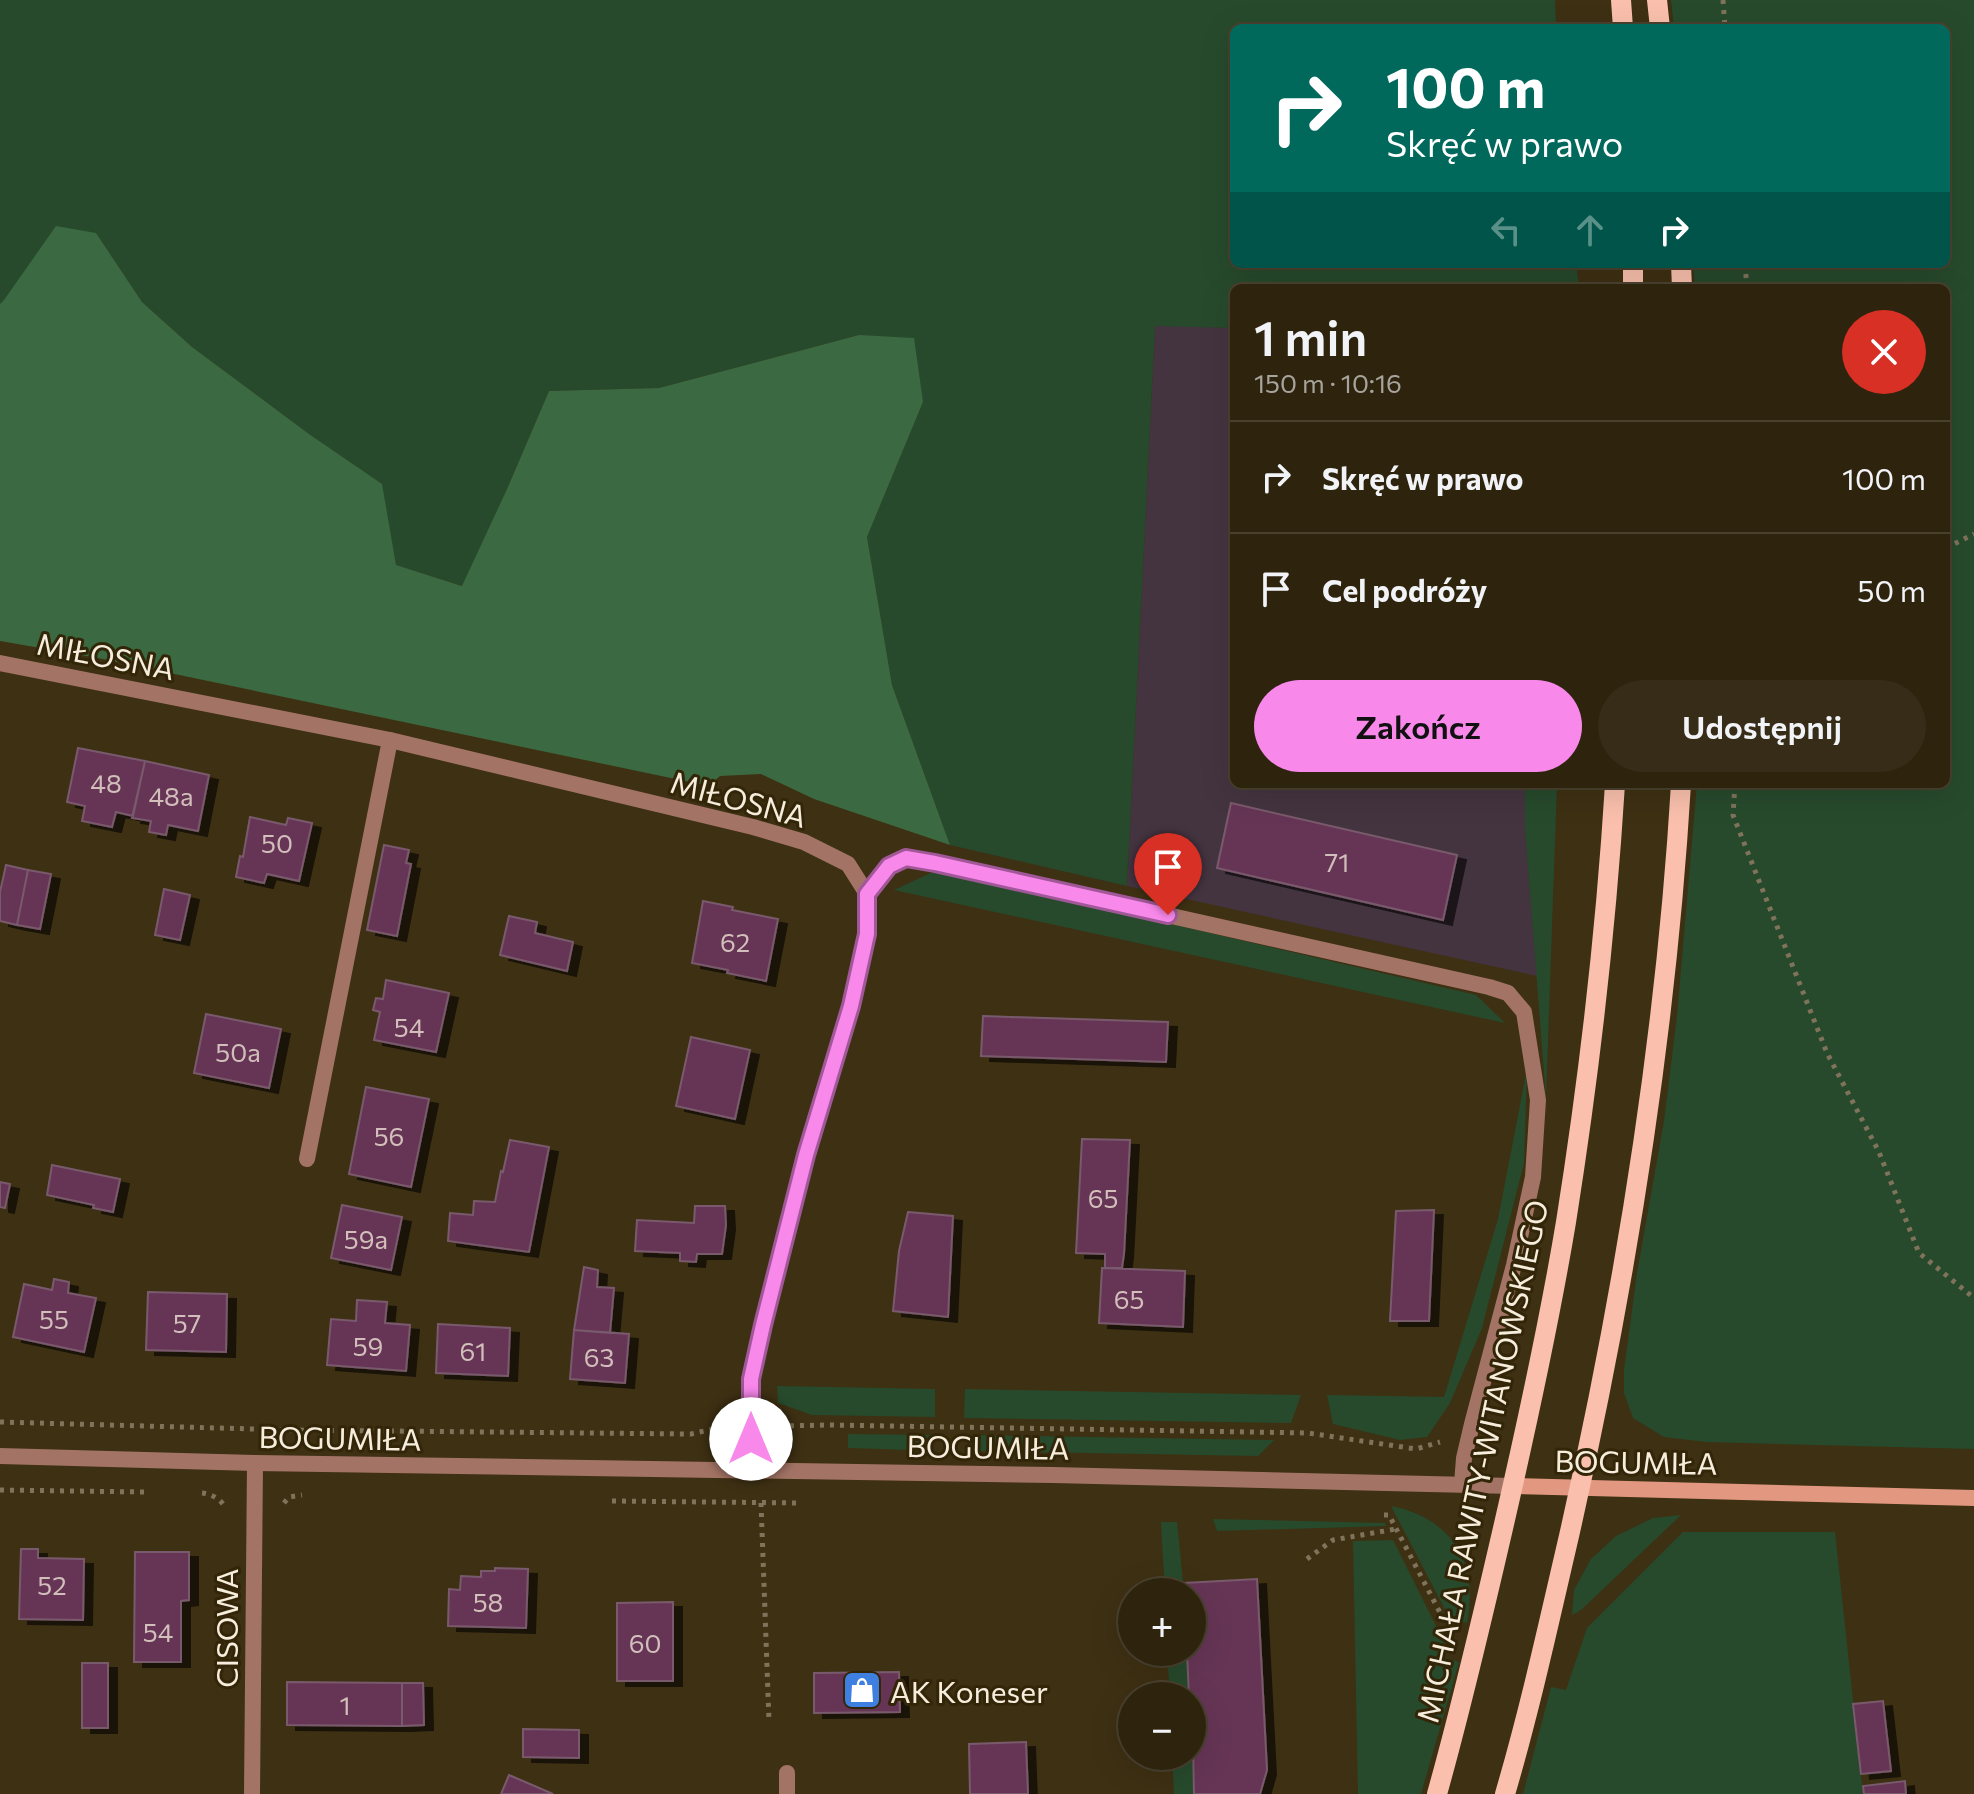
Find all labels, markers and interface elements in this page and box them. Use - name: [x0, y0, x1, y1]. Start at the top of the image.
- text: 100 m: [1386, 51, 1545, 120]
- icon: right: [1254, 56, 1358, 160]
- text: Skręć w prawo: [1386, 120, 1623, 164]
- icon: left: [1484, 208, 1528, 252]
- icon: ahead: [1568, 208, 1612, 252]
- icon: right: [1652, 208, 1696, 252]
- text: 1 min: [1254, 307, 1367, 366]
- button: close: [1842, 310, 1926, 394]
- text: 150 m · 10:16: [1254, 367, 1402, 398]
- icon: right: [1254, 455, 1298, 499]
- text: Skręć w prawo: [1322, 459, 1523, 496]
- text: 100 m: [1842, 459, 1926, 496]
- icon: arrive: [1254, 567, 1298, 611]
- text: Cel podróży: [1322, 571, 1487, 608]
- text: 50 m: [1857, 571, 1926, 608]
- street label: MIŁOSNA: [34, 624, 178, 686]
- button: Zakończ: [1254, 680, 1582, 772]
- button: Udostępnij: [1598, 680, 1926, 772]
- street label: MIŁOSNA: [667, 762, 811, 834]
- house number: 48: [90, 767, 122, 798]
- house number: 48a: [149, 780, 193, 811]
- house number: 50: [261, 827, 293, 858]
- pin: [1134, 833, 1202, 915]
- icon: arrive: [1146, 845, 1190, 889]
- house number: 71: [1325, 846, 1349, 877]
- house number: 62: [720, 926, 750, 957]
- house number: 54: [394, 1011, 424, 1042]
- house number: 50a: [215, 1036, 261, 1067]
- house number: 56: [374, 1120, 404, 1151]
- house number: 65: [1088, 1182, 1118, 1213]
- street label: MICHAŁA RAWITY-WITANOWSKIEGO: [1407, 1196, 1555, 1726]
- house number: 59a: [344, 1223, 388, 1254]
- house number: 65: [1114, 1283, 1144, 1314]
- house number: 55: [39, 1303, 69, 1334]
- house number: 57: [173, 1307, 201, 1338]
- house number: 59: [353, 1330, 383, 1361]
- house number: 61: [460, 1335, 486, 1366]
- house number: 63: [584, 1341, 614, 1372]
- position arrow: [709, 1397, 793, 1481]
- street label: BOGUMIŁA: [258, 1417, 422, 1457]
- street label: BOGUMIŁA: [906, 1426, 1070, 1466]
- street label: BOGUMIŁA: [1554, 1441, 1718, 1481]
- street label: CISOWA: [207, 1568, 244, 1688]
- house number: 52: [37, 1569, 67, 1600]
- map controls: [1118, 1578, 1206, 1770]
- button: +: [1118, 1578, 1206, 1666]
- house number: 58: [473, 1586, 503, 1617]
- house number: 54: [143, 1616, 173, 1647]
- house number: 60: [629, 1627, 661, 1658]
- shop icon: AK Koneser: [841, 1669, 883, 1711]
- place label: AK Koneser: [890, 1672, 1048, 1709]
- button: −: [1118, 1682, 1206, 1770]
- house number: 1: [339, 1689, 351, 1720]

